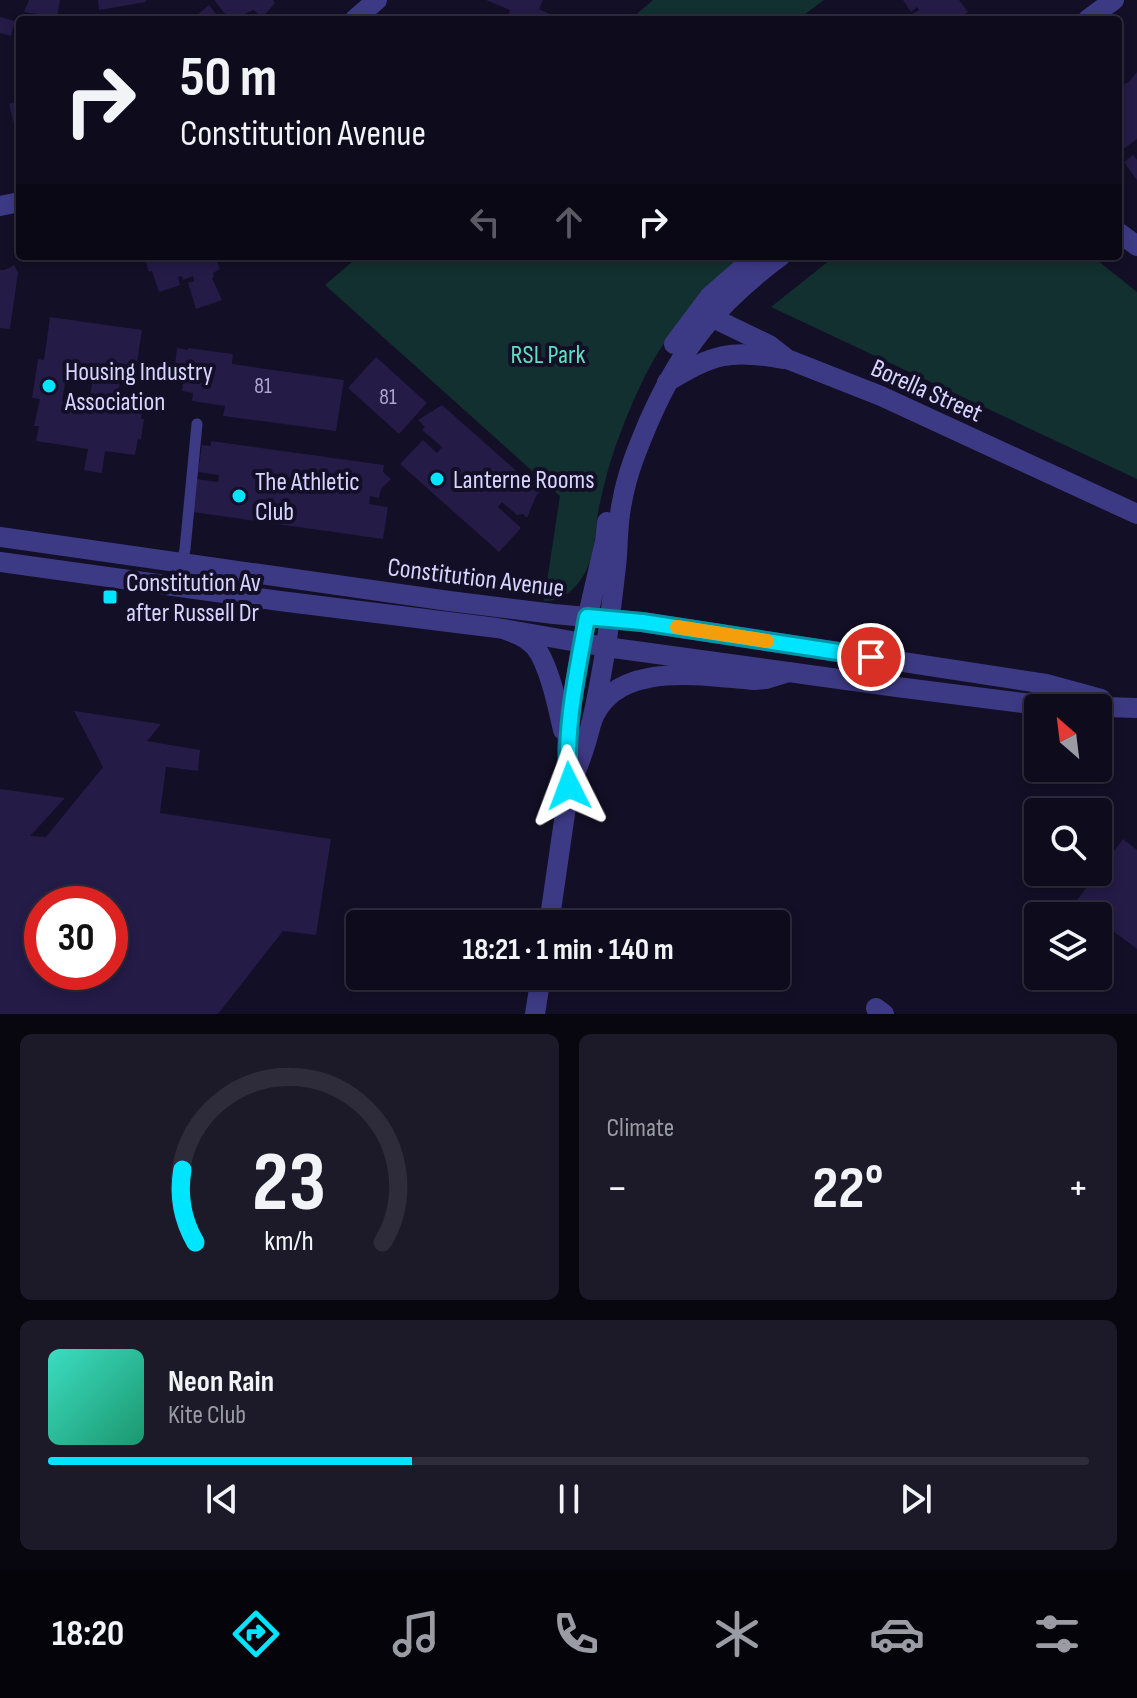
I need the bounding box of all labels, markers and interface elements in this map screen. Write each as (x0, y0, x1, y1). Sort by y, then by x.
text: 50 m (180, 45, 277, 112)
icon: right (48, 48, 152, 152)
text: Constitution Avenue (180, 113, 426, 156)
icon: left (463, 200, 507, 244)
icon: ahead (547, 200, 591, 244)
icon: right (631, 200, 675, 244)
park label: RSL Park (511, 340, 586, 371)
street label: Borella Street (866, 353, 987, 430)
place label: Housing Industry Association (64, 357, 213, 418)
house number: 81 (254, 373, 272, 400)
marker: Housing Industry Association (40, 377, 58, 395)
house number: 81 (379, 384, 397, 411)
place label: Lanterne Rooms (453, 465, 595, 496)
place label: The Athletic Club (255, 467, 360, 528)
marker: Lanterne Rooms (428, 470, 446, 488)
marker: The Athletic Club (230, 487, 248, 505)
street label: Constitution Avenue (386, 552, 566, 605)
place label: Constitution Av after Russell Dr (126, 568, 261, 629)
marker: Constitution Av after Russell Dr (101, 588, 119, 606)
pin (837, 623, 905, 691)
icon: arrive (849, 635, 893, 679)
north arrow (1024, 694, 1112, 782)
map controls (1024, 694, 1112, 990)
position arrow (527, 744, 611, 828)
button: search (1024, 798, 1112, 886)
speed limit sign: 30 (24, 886, 128, 990)
button: layers (1024, 902, 1112, 990)
text: 18:21 · 1 min · 140 m (462, 932, 674, 968)
text: Climate (607, 1113, 674, 1144)
text: 23 (252, 1134, 326, 1234)
text: 22° (812, 1153, 884, 1225)
text: − (607, 1162, 628, 1215)
text: + (1067, 1162, 1089, 1215)
text: km/h (265, 1224, 314, 1259)
text: Neon Rain (168, 1364, 274, 1400)
text: Kite Club (168, 1400, 246, 1431)
icon: previous (200, 1477, 244, 1521)
icon: pause (547, 1477, 591, 1521)
icon: next (894, 1477, 938, 1521)
icon: directions (228, 1606, 284, 1662)
icon: music (388, 1606, 444, 1662)
icon: phone (548, 1606, 604, 1662)
icon: climate (709, 1606, 765, 1662)
icon: car (869, 1606, 925, 1662)
icon: filters (1029, 1606, 1085, 1662)
text: 18:20 (52, 1613, 124, 1656)

